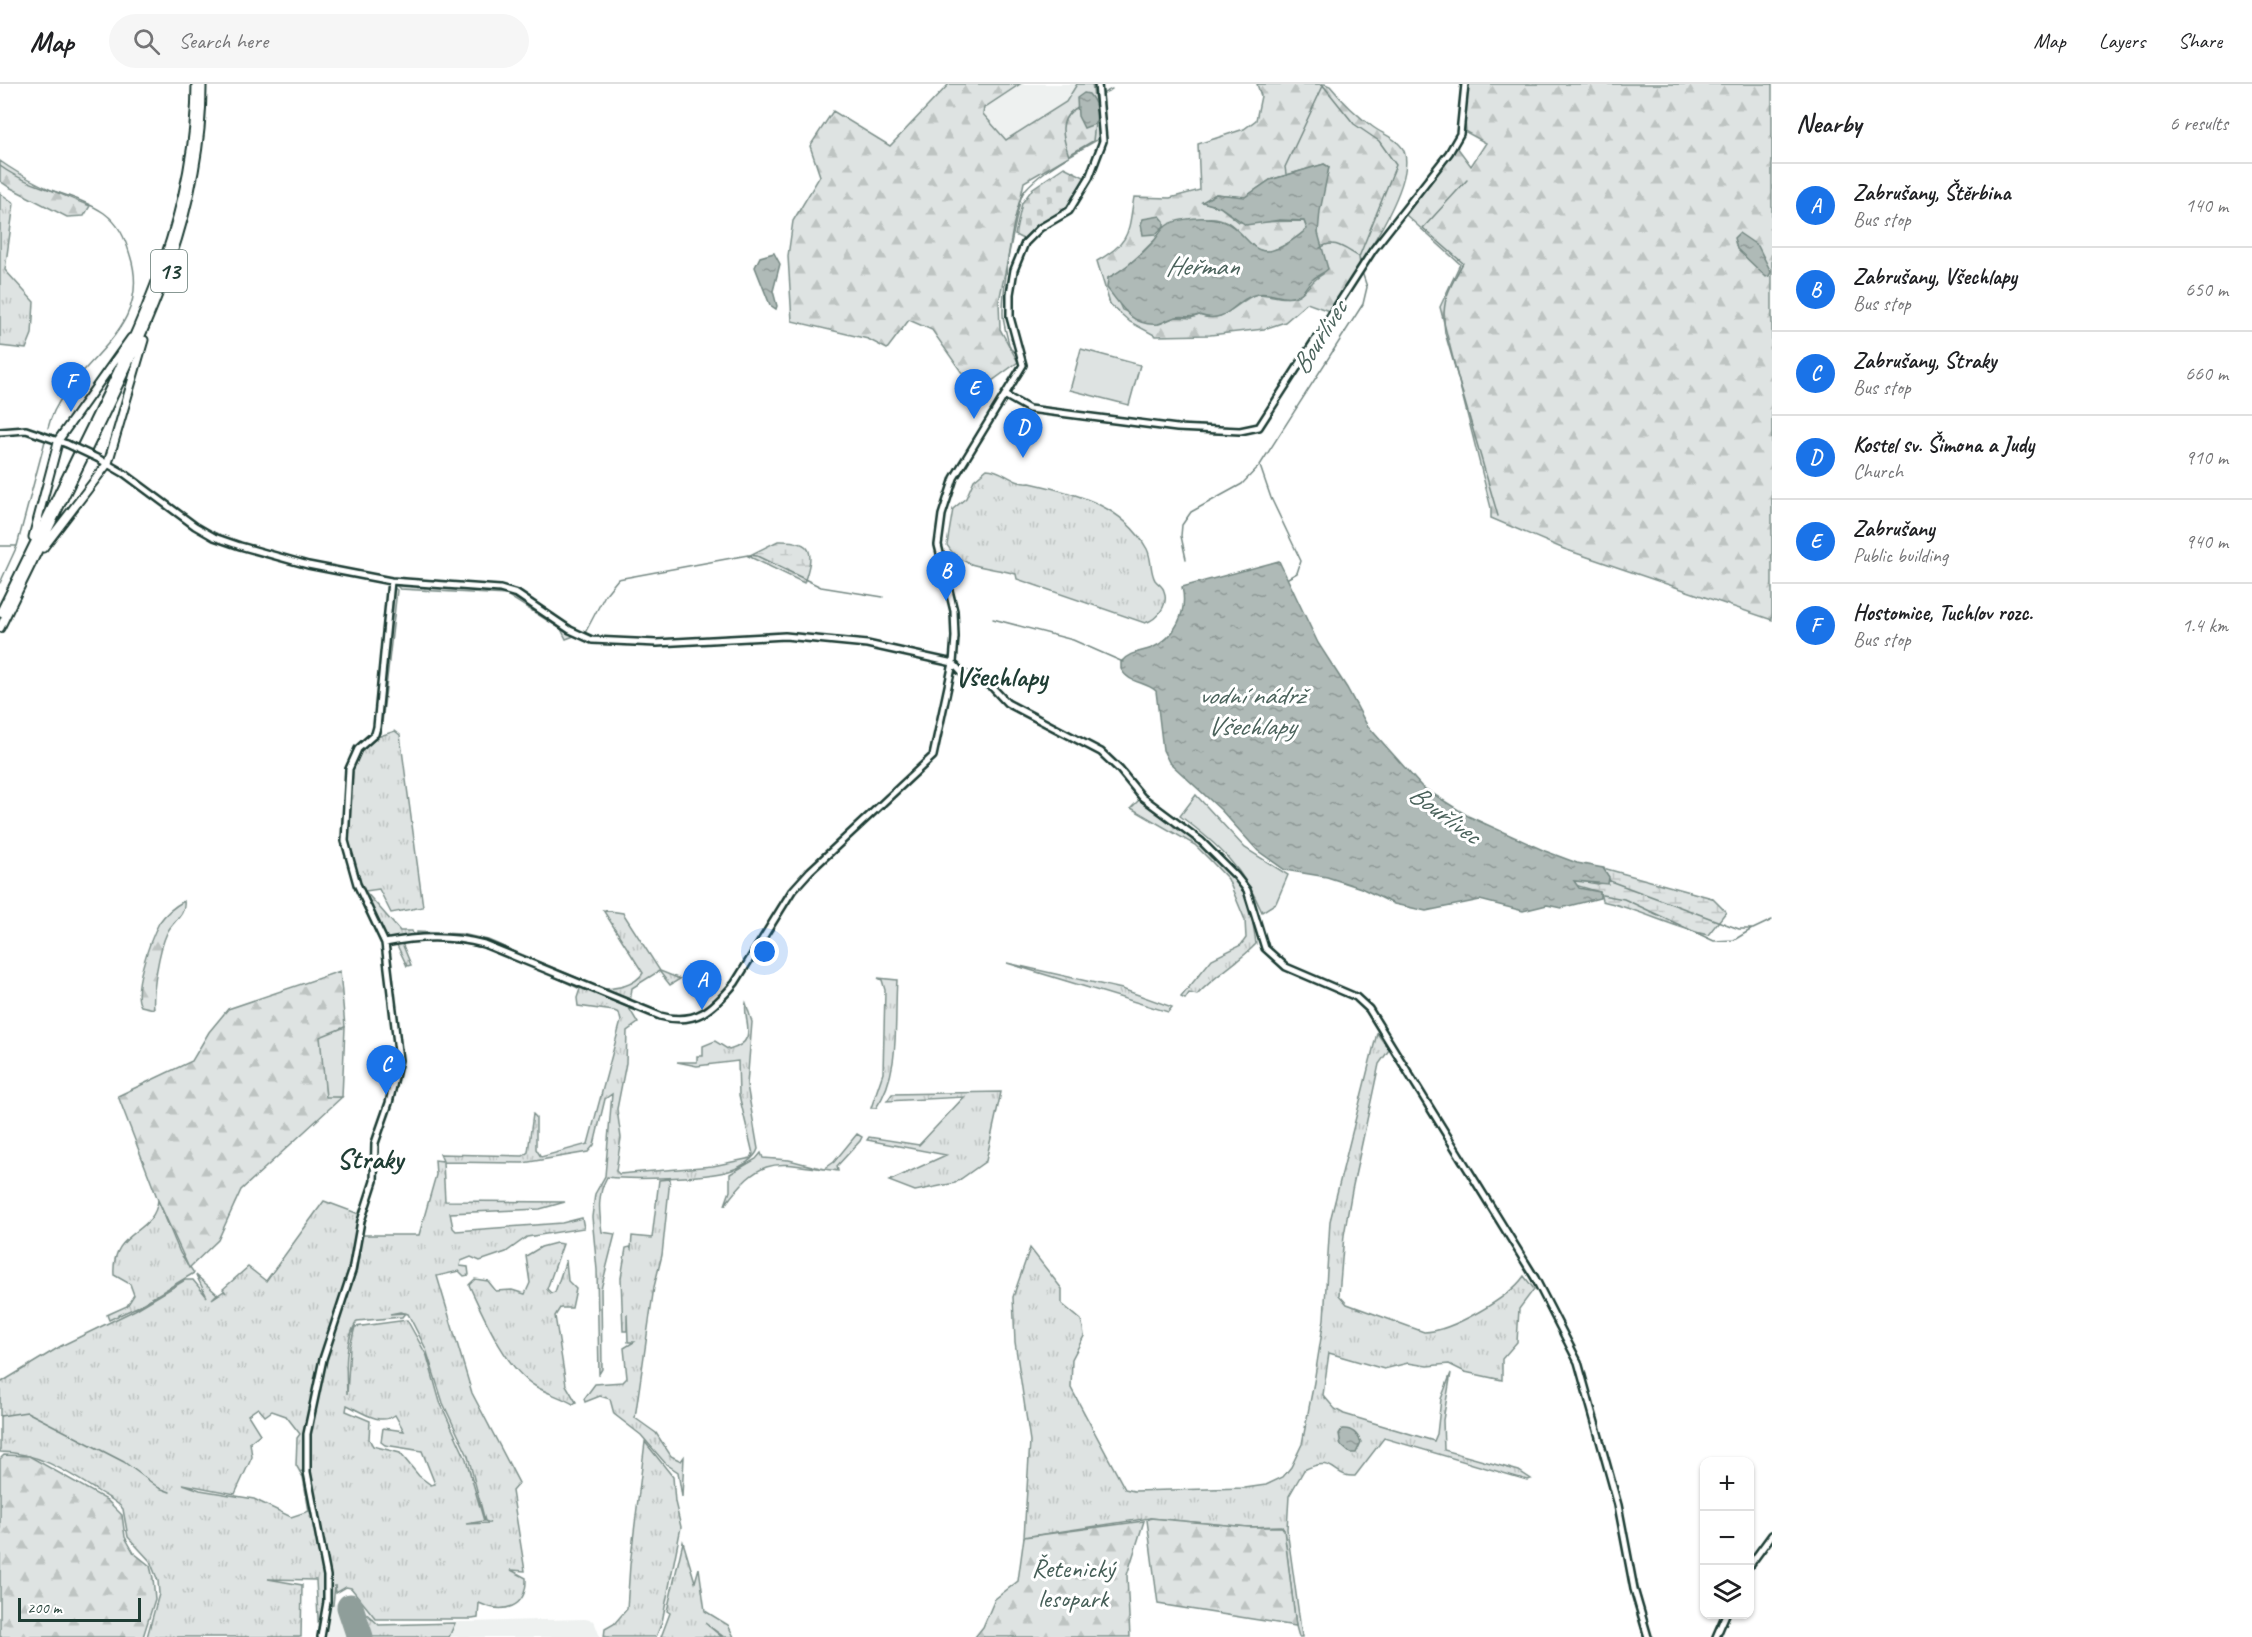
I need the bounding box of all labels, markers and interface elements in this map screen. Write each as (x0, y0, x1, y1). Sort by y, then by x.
search box (109, 14, 529, 68)
text: Map (30, 24, 73, 59)
icon: search (130, 25, 163, 58)
text: Search here (178, 27, 268, 55)
text: Map (2033, 28, 2066, 54)
text: Layers (2099, 28, 2145, 54)
text: Share (2178, 28, 2222, 54)
text: Nearby (1796, 107, 1861, 140)
text: 6 results (2169, 111, 2228, 136)
text: Zabrušany, Štěrbina (1853, 179, 2011, 207)
text: A (1810, 193, 1821, 218)
text: 140 m (2185, 193, 2228, 218)
text: Bus stop (1853, 207, 1911, 232)
water label: Heřman (1166, 249, 1241, 283)
road number: 13 (151, 250, 187, 292)
text: Zabrušany, Všechlapy (1853, 263, 2017, 291)
text: B (1810, 277, 1821, 302)
text: 650 m (2185, 277, 2228, 302)
water label: Bouřlivec (1283, 291, 1356, 380)
text: Bus stop (1853, 291, 1911, 316)
text: Zabrušany, Straky (1853, 347, 1996, 375)
text: C (1811, 361, 1820, 386)
text: 660 m (2185, 361, 2228, 386)
pin: F (52, 362, 90, 412)
pin: E (954, 370, 994, 419)
text: Bus stop (1853, 375, 1911, 400)
pin: D (1004, 408, 1042, 458)
text: Kostel sv. Šimona a Judy (1853, 431, 2034, 459)
text: D (1810, 445, 1821, 470)
text: 910 m (2185, 445, 2228, 470)
text: Church (1853, 459, 1903, 484)
text: Zabrušany (1853, 515, 1935, 543)
text: E (1810, 529, 1821, 554)
text: 940 m (2185, 529, 2228, 554)
text: Public building (1853, 543, 1948, 568)
pin: B (926, 552, 966, 601)
text: Hostomice, Tuchlov rozc. (1853, 599, 2033, 627)
text: F (1811, 613, 1820, 638)
text: 1.4 km (2182, 613, 2228, 638)
text: Bus stop (1853, 627, 1911, 652)
district label: Všechlapy (955, 659, 1050, 695)
water label: vodní nádrž Všechlapy (1198, 678, 1311, 743)
water label: Bouřlivec (1402, 777, 1490, 853)
your location (750, 937, 779, 966)
pin: A (682, 960, 722, 1010)
pin: C (366, 1046, 406, 1095)
district label: Straky (337, 1141, 406, 1176)
map controls (1700, 1457, 1754, 1619)
button: + (1700, 1457, 1754, 1511)
button: − (1700, 1511, 1754, 1565)
park label: Řetenický lesopark (1031, 1552, 1118, 1615)
button: layers (1700, 1565, 1754, 1619)
scale bar (18, 1595, 141, 1622)
text: 200 m (27, 1598, 61, 1618)

